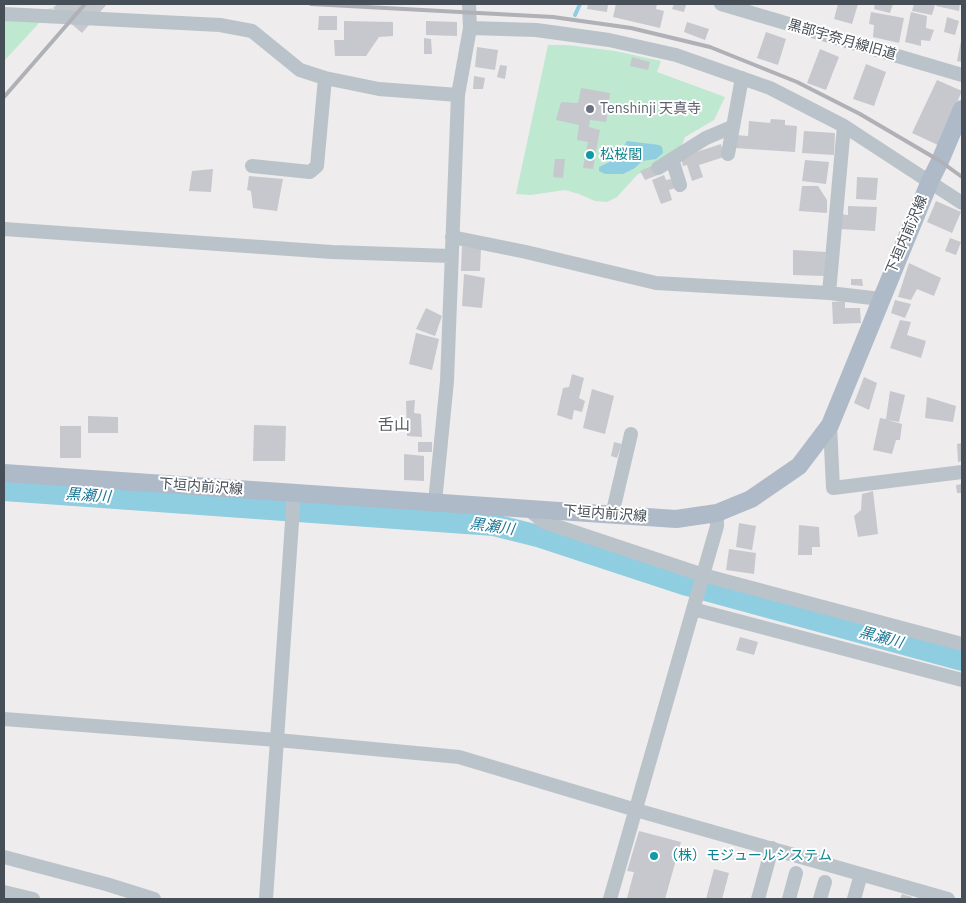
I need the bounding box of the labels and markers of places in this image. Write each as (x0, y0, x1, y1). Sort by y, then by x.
place label: Tenshinji 天真寺 (600, 101, 701, 117)
marker: Tenshinji 天真寺 (584, 103, 596, 115)
place label: 松桜閣 (600, 147, 642, 163)
marker: 松桜閣 (584, 149, 596, 161)
place label: （株）モジュールシステム (664, 848, 832, 864)
marker: （株）モジュールシステム (648, 850, 660, 862)

